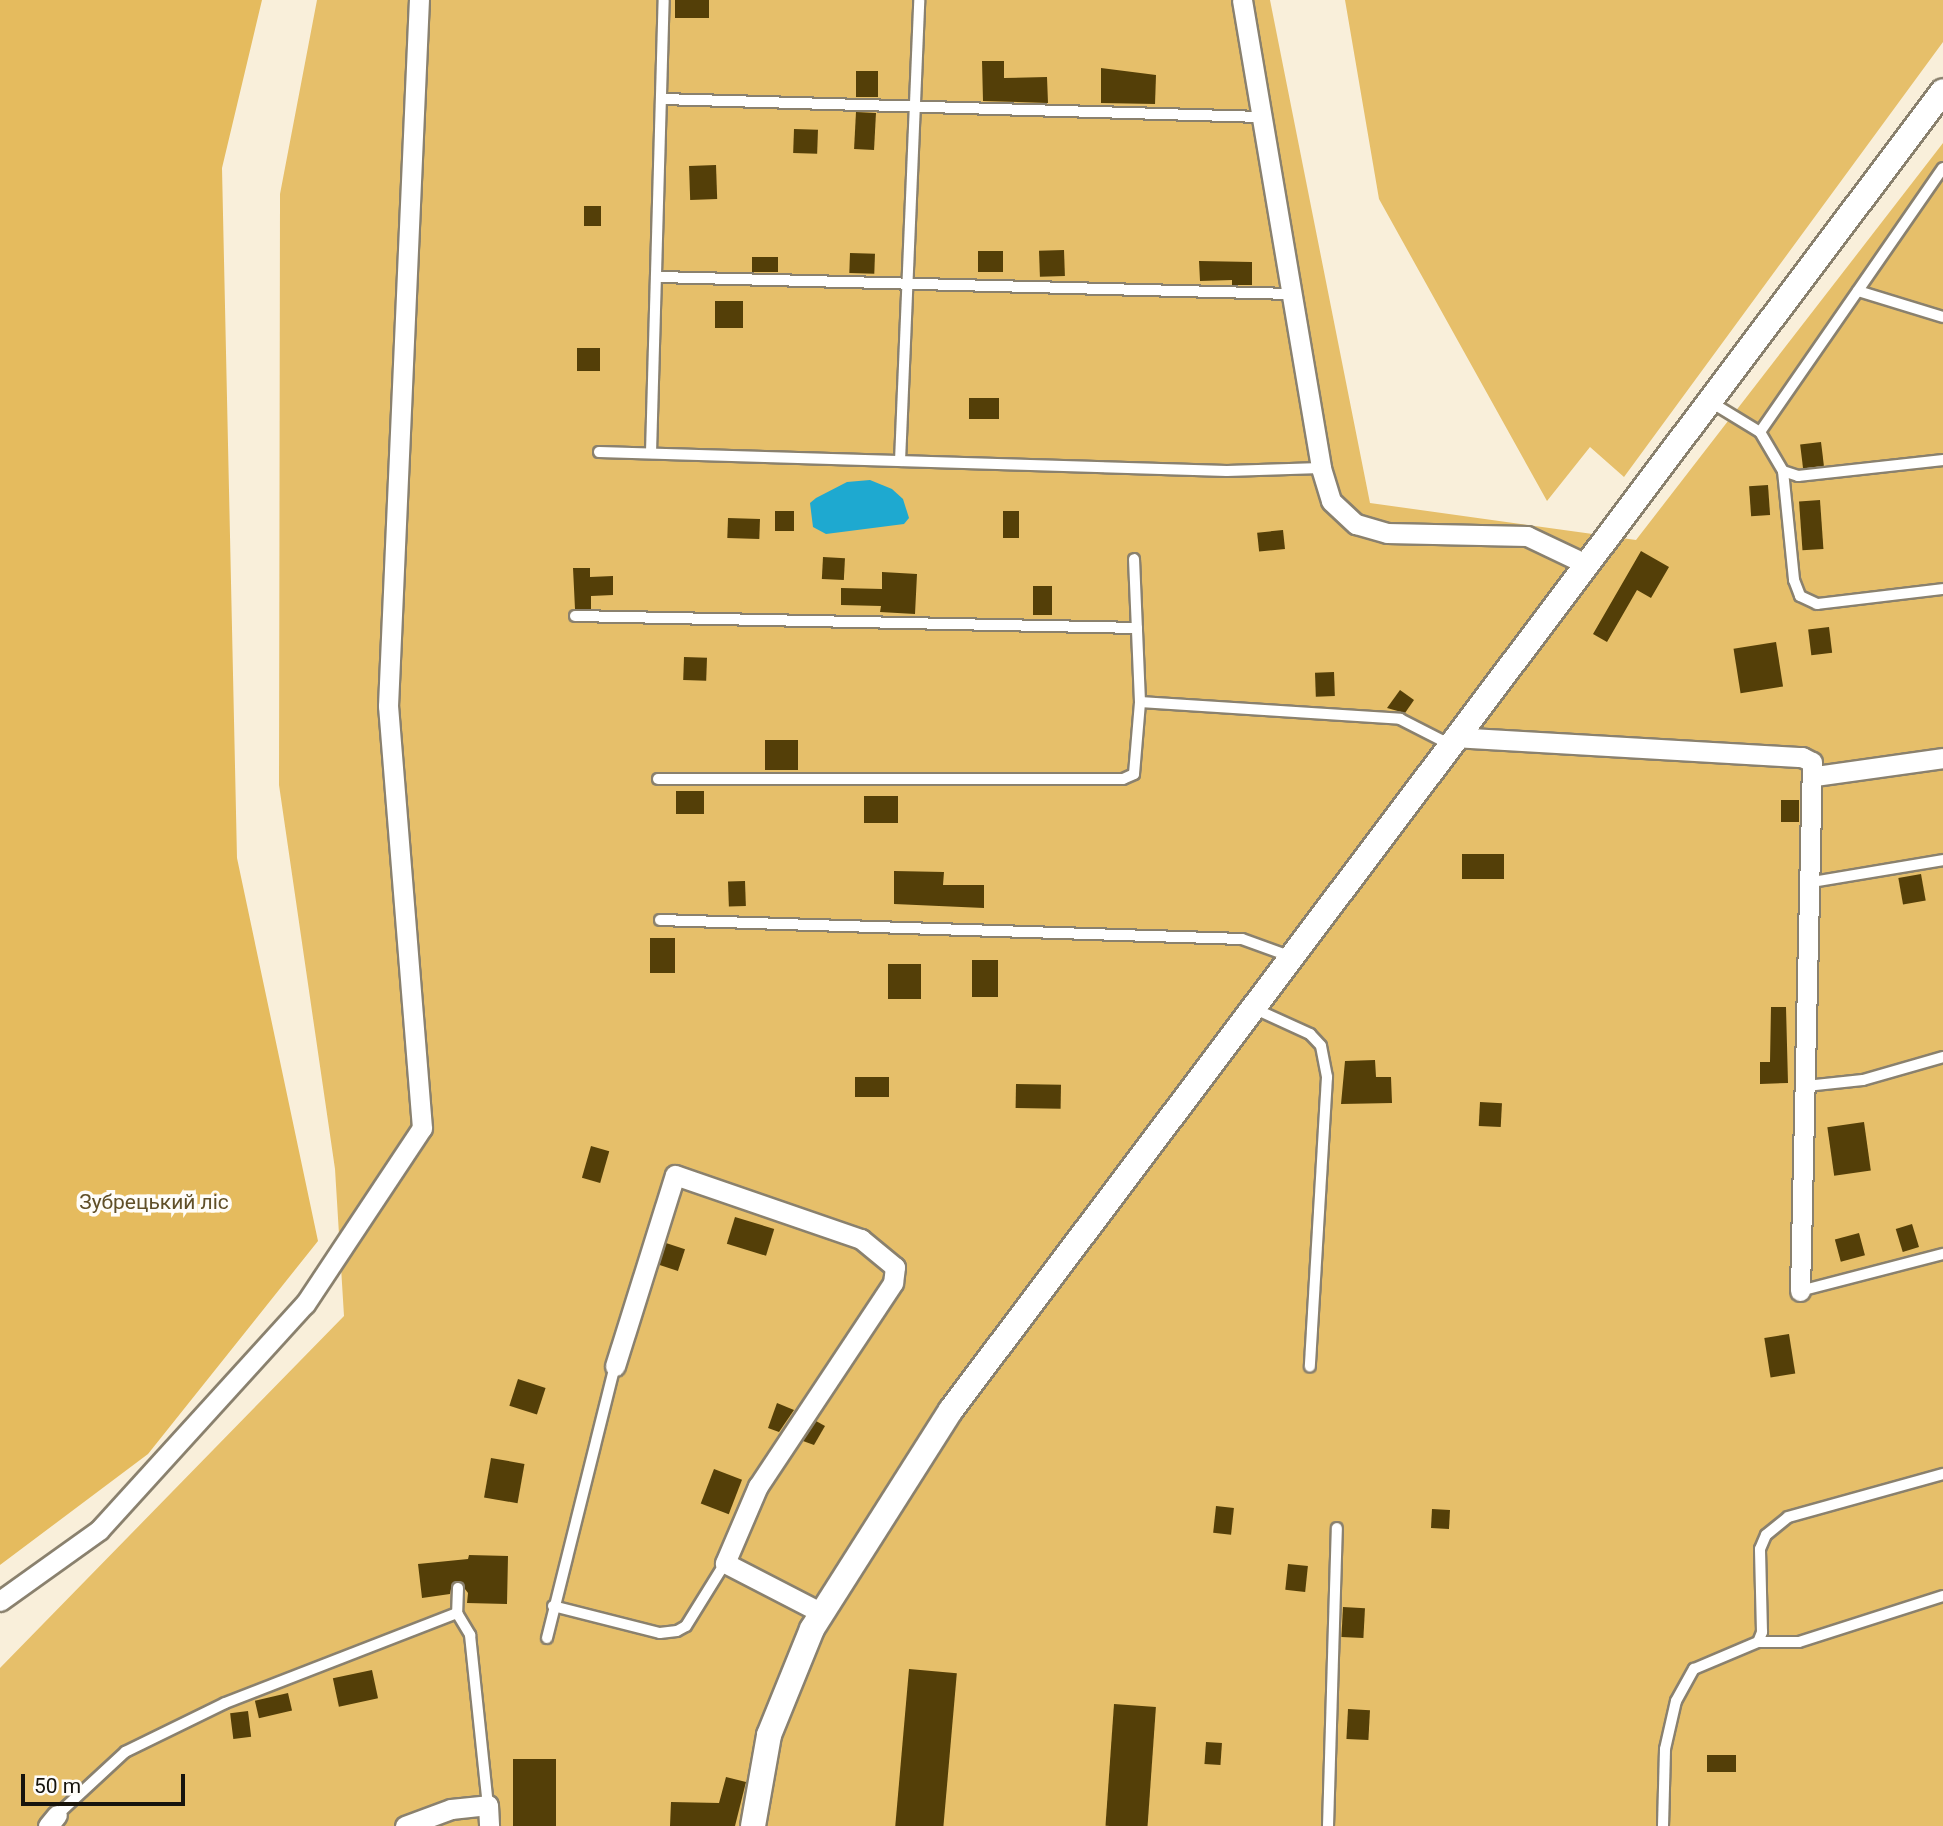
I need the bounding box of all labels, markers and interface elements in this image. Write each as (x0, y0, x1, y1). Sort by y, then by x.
park label: Зубрецький ліс (79, 1189, 229, 1215)
scale bar (24, 1759, 189, 1803)
text: 50 m (34, 1774, 81, 1798)

